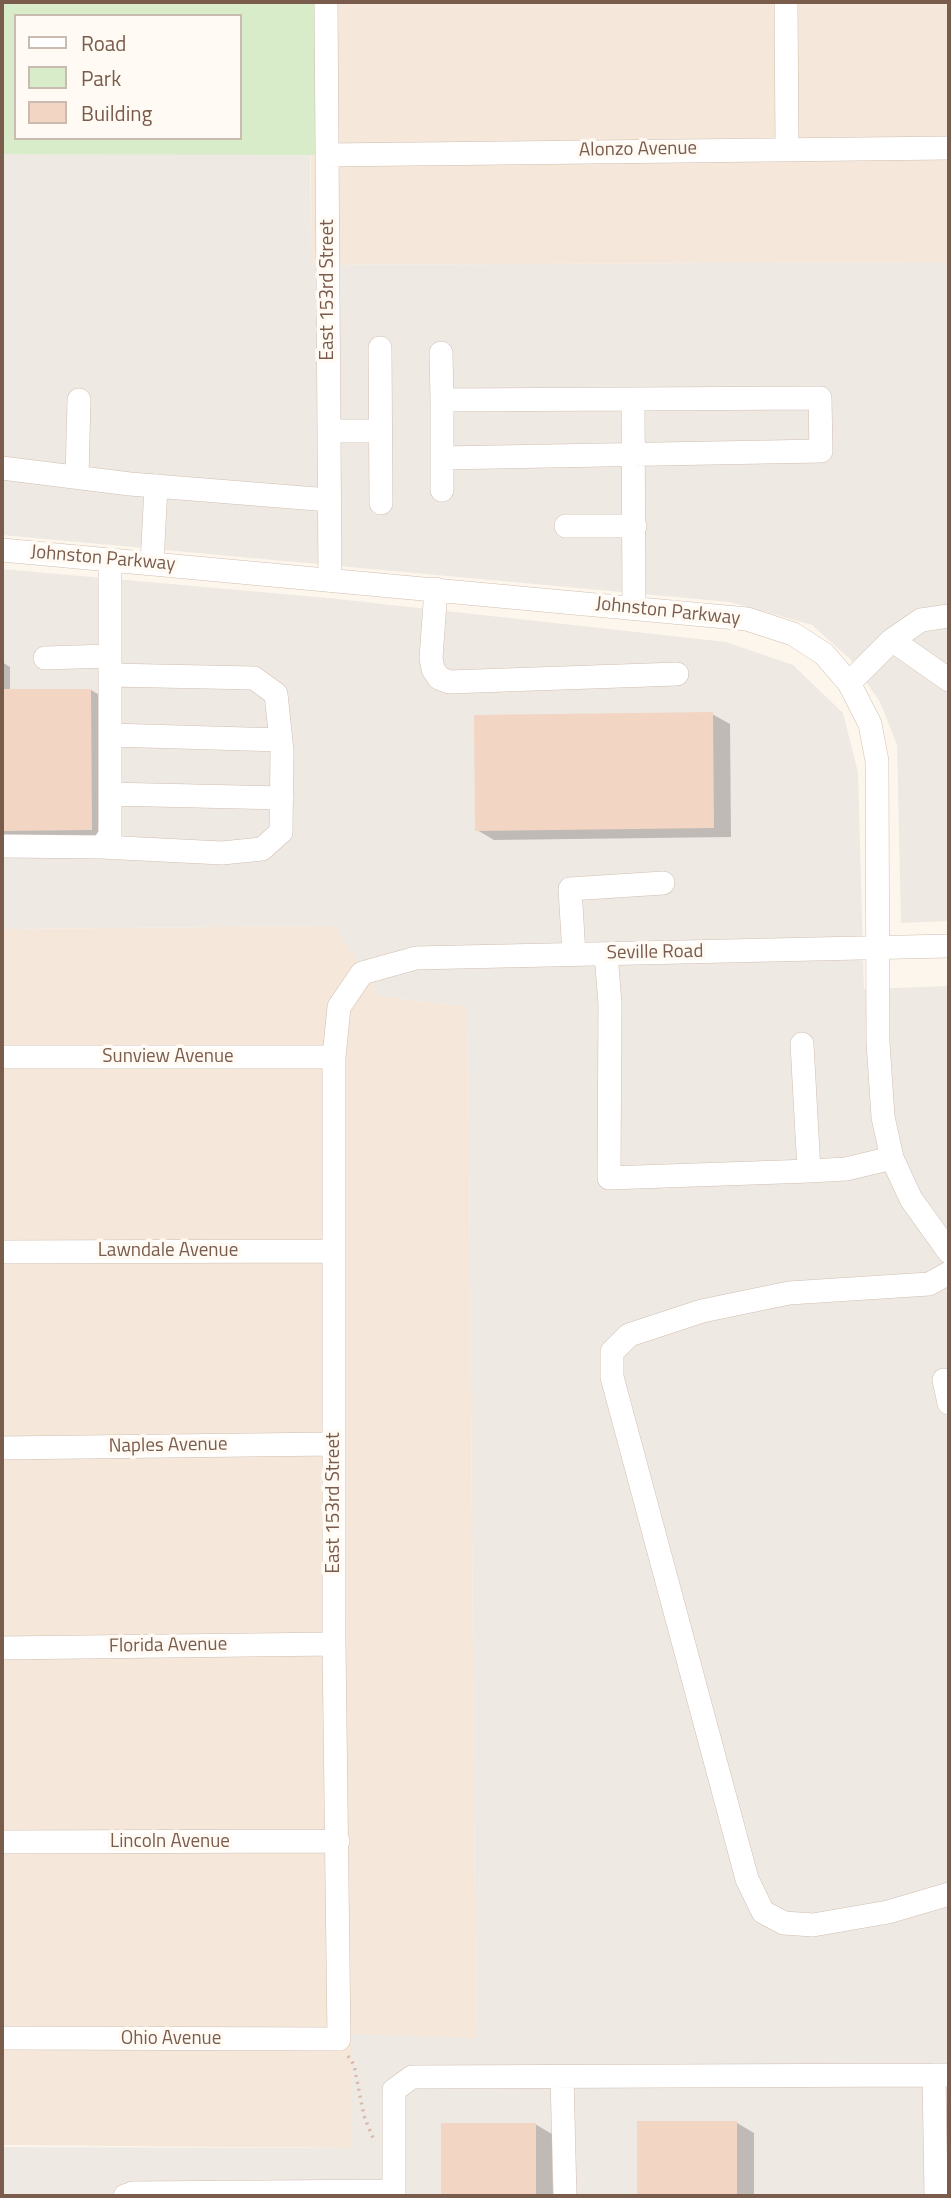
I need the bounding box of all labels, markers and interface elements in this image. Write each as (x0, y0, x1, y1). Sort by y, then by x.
legend (14, 14, 242, 140)
text: Road (81, 27, 126, 59)
text: Park (81, 62, 121, 94)
text: Building (81, 97, 152, 129)
street label: Alonzo Avenue (579, 138, 697, 162)
street label: East 153rd Street (317, 219, 339, 361)
street label: Johnston Parkway (30, 541, 176, 577)
street label: Johnston Parkway (595, 593, 741, 631)
street label: Seville Road (606, 941, 704, 965)
street label: Sunview Avenue (102, 1046, 234, 1068)
street label: Lawndale Avenue (98, 1240, 238, 1262)
street label: East 153rd Street (323, 1432, 345, 1574)
street label: Naples Avenue (108, 1434, 228, 1458)
street label: Florida Avenue (109, 1634, 227, 1658)
street label: Lincoln Avenue (110, 1831, 230, 1853)
street label: Ohio Avenue (121, 2028, 221, 2050)

